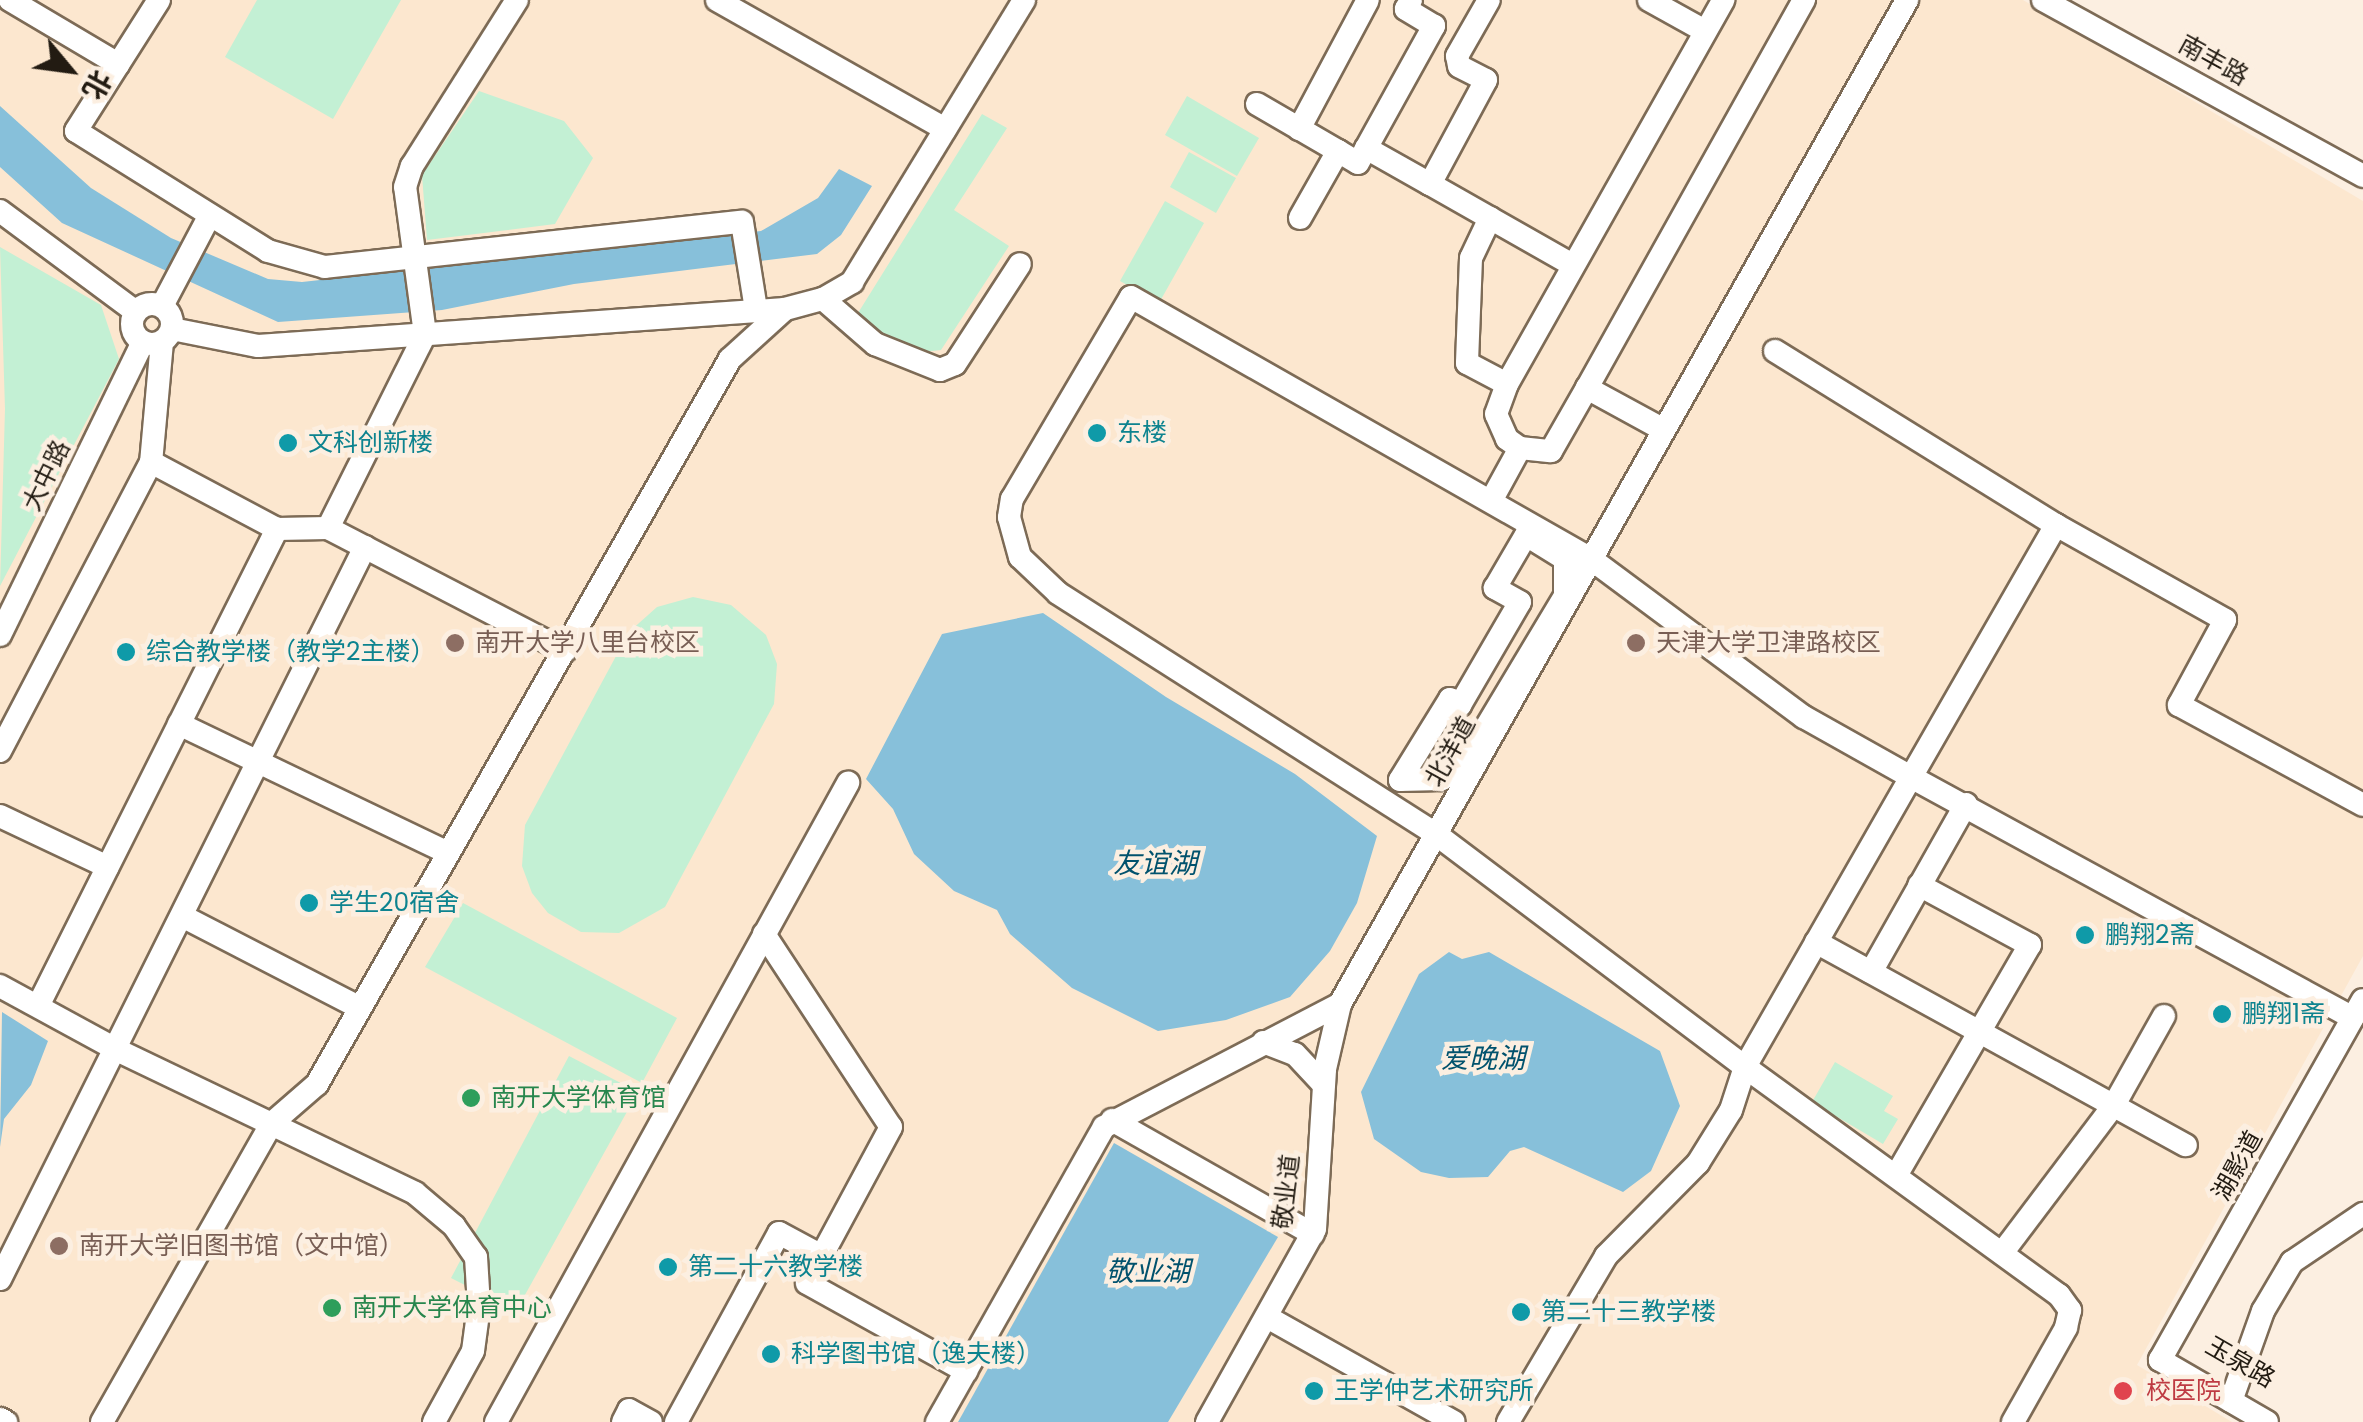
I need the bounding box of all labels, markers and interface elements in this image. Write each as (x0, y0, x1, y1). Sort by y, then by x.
north arrow (20, 20, 120, 120)
street label: 南丰路 (2173, 30, 2253, 92)
text: 北 (73, 63, 121, 106)
place label: 东楼 (1117, 418, 1167, 448)
marker: 东楼 (1086, 422, 1108, 444)
place label: 文科创新楼 (308, 428, 433, 458)
marker: 文科创新楼 (277, 432, 299, 454)
street label: 大中路 (17, 436, 77, 516)
place label: 南开大学八里台校区 (475, 628, 700, 658)
place label: 天津大学卫津路校区 (1656, 628, 1881, 658)
marker: 南开大学八里台校区 (444, 632, 466, 654)
marker: 天津大学卫津路校区 (1625, 632, 1647, 654)
place label: 综合教学楼（教学2主楼） (146, 637, 435, 667)
marker: 综合教学楼（教学2主楼） (115, 641, 137, 663)
street label: 北洋道 (1420, 712, 1482, 792)
water label: 友谊湖 (1113, 847, 1197, 881)
place label: 学生20宿舍 (329, 888, 459, 918)
marker: 学生20宿舍 (298, 892, 320, 914)
place label: 鹏翔2斋 (2105, 920, 2194, 950)
marker: 鹏翔2斋 (2074, 924, 2096, 946)
place label: 鹏翔1斋 (2242, 999, 2325, 1029)
marker: 鹏翔1斋 (2211, 1003, 2233, 1025)
water label: 爱晚湖 (1441, 1042, 1525, 1076)
place label: 南开大学体育馆 (491, 1083, 666, 1113)
marker: 南开大学体育馆 (460, 1087, 482, 1109)
street label: 湖影道 (2207, 1126, 2269, 1206)
street label: 敬业道 (1268, 1153, 1306, 1231)
place label: 南开大学旧图书馆（文中馆） (79, 1231, 404, 1261)
marker: 南开大学旧图书馆（文中馆） (48, 1235, 70, 1257)
place label: 第二十六教学楼 (688, 1252, 863, 1282)
water label: 敬业湖 (1106, 1255, 1190, 1289)
marker: 第二十六教学楼 (657, 1256, 679, 1278)
place label: 南开大学体育中心 (352, 1293, 552, 1323)
marker: 南开大学体育中心 (321, 1297, 343, 1319)
place label: 第二十三教学楼 (1541, 1297, 1716, 1327)
marker: 第二十三教学楼 (1510, 1301, 1532, 1323)
street label: 玉泉路 (2200, 1331, 2280, 1395)
place label: 科学图书馆（逸夫楼） (791, 1339, 1041, 1369)
marker: 科学图书馆（逸夫楼） (760, 1343, 782, 1365)
place label: 王学仲艺术研究所 (1334, 1376, 1534, 1406)
place label: 校医院 (2146, 1376, 2221, 1406)
marker: 校医院 (2110, 1378, 2136, 1404)
marker: 王学仲艺术研究所 (1303, 1380, 1325, 1402)

